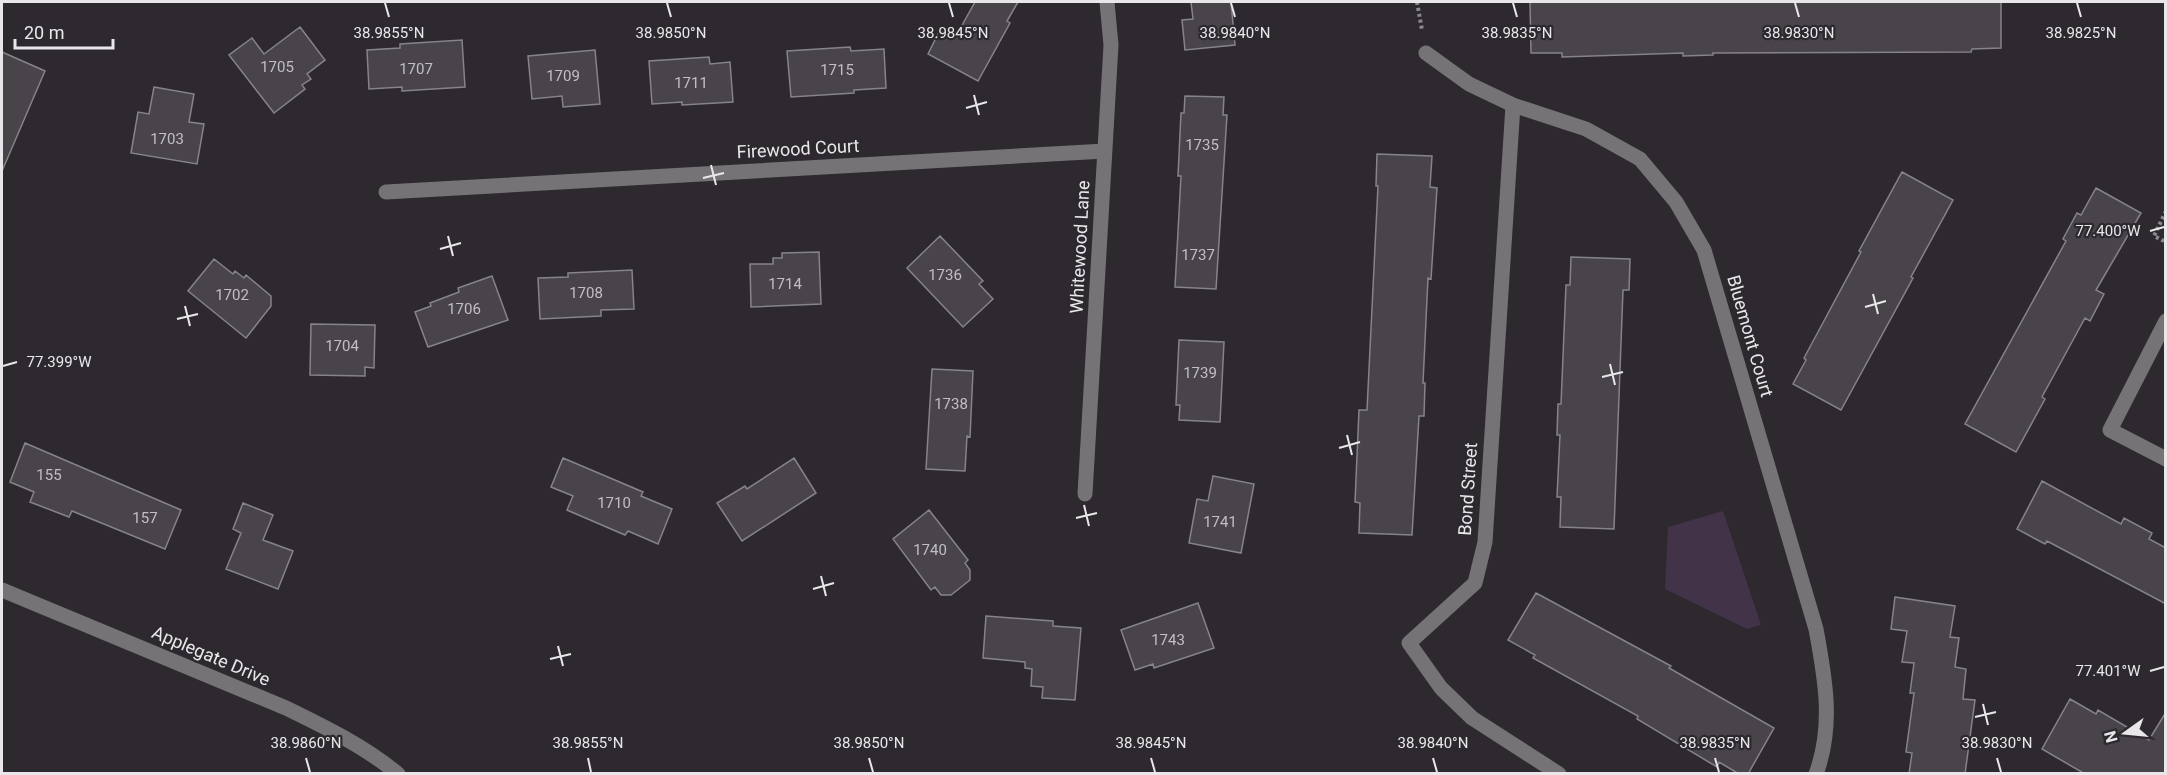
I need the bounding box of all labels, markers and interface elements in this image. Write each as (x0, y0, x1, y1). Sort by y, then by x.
scale bar (15, 12, 112, 50)
text: 20 m (24, 22, 64, 43)
text: 38.9855°N (354, 24, 424, 42)
text: 38.9850°N (636, 24, 706, 42)
text: 38.9845°N (918, 24, 988, 42)
text: 38.9840°N (1200, 24, 1270, 42)
text: 38.9835°N (1482, 24, 1552, 42)
text: 38.9830°N (1764, 24, 1834, 42)
text: 38.9825°N (2046, 24, 2116, 42)
house number: 1705 (260, 58, 294, 76)
house number: 1707 (399, 60, 433, 78)
house number: 1715 (820, 61, 854, 79)
house number: 1709 (546, 67, 580, 85)
house number: 1711 (674, 74, 708, 92)
house number: 1703 (150, 130, 184, 148)
street label: Firewood Court (736, 135, 860, 162)
house number: 1735 (1185, 136, 1219, 154)
street label: Whitewood Lane (1066, 180, 1093, 314)
text: 77.400°W (2075, 222, 2141, 240)
house number: 1737 (1181, 246, 1215, 264)
house number: 1736 (928, 266, 962, 284)
street label: Bluemont Court (1723, 273, 1778, 399)
house number: 1714 (768, 275, 802, 293)
house number: 1708 (569, 284, 603, 302)
house number: 1702 (215, 286, 249, 304)
house number: 1706 (447, 300, 481, 318)
house number: 1704 (325, 337, 359, 355)
text: 77.399°W (26, 353, 92, 371)
house number: 1739 (1183, 364, 1217, 382)
house number: 1738 (934, 395, 968, 413)
street label: Bond Street (1454, 441, 1481, 536)
house number: 155 (36, 466, 62, 484)
house number: 1710 (597, 494, 631, 512)
house number: 157 (132, 509, 158, 527)
house number: 1741 (1203, 513, 1237, 531)
house number: 1740 (913, 541, 947, 559)
street label: Applegate Drive (149, 621, 273, 690)
house number: 1743 (1151, 631, 1185, 649)
text: 77.401°W (2075, 662, 2141, 680)
north arrow (2095, 703, 2155, 763)
text: N (2100, 729, 2122, 745)
text: 38.9860°N (271, 734, 341, 752)
text: 38.9855°N (553, 734, 623, 752)
text: 38.9850°N (834, 734, 904, 752)
text: 38.9845°N (1116, 734, 1186, 752)
text: 38.9840°N (1398, 734, 1468, 752)
text: 38.9835°N (1680, 734, 1750, 752)
text: 38.9830°N (1962, 734, 2032, 752)

